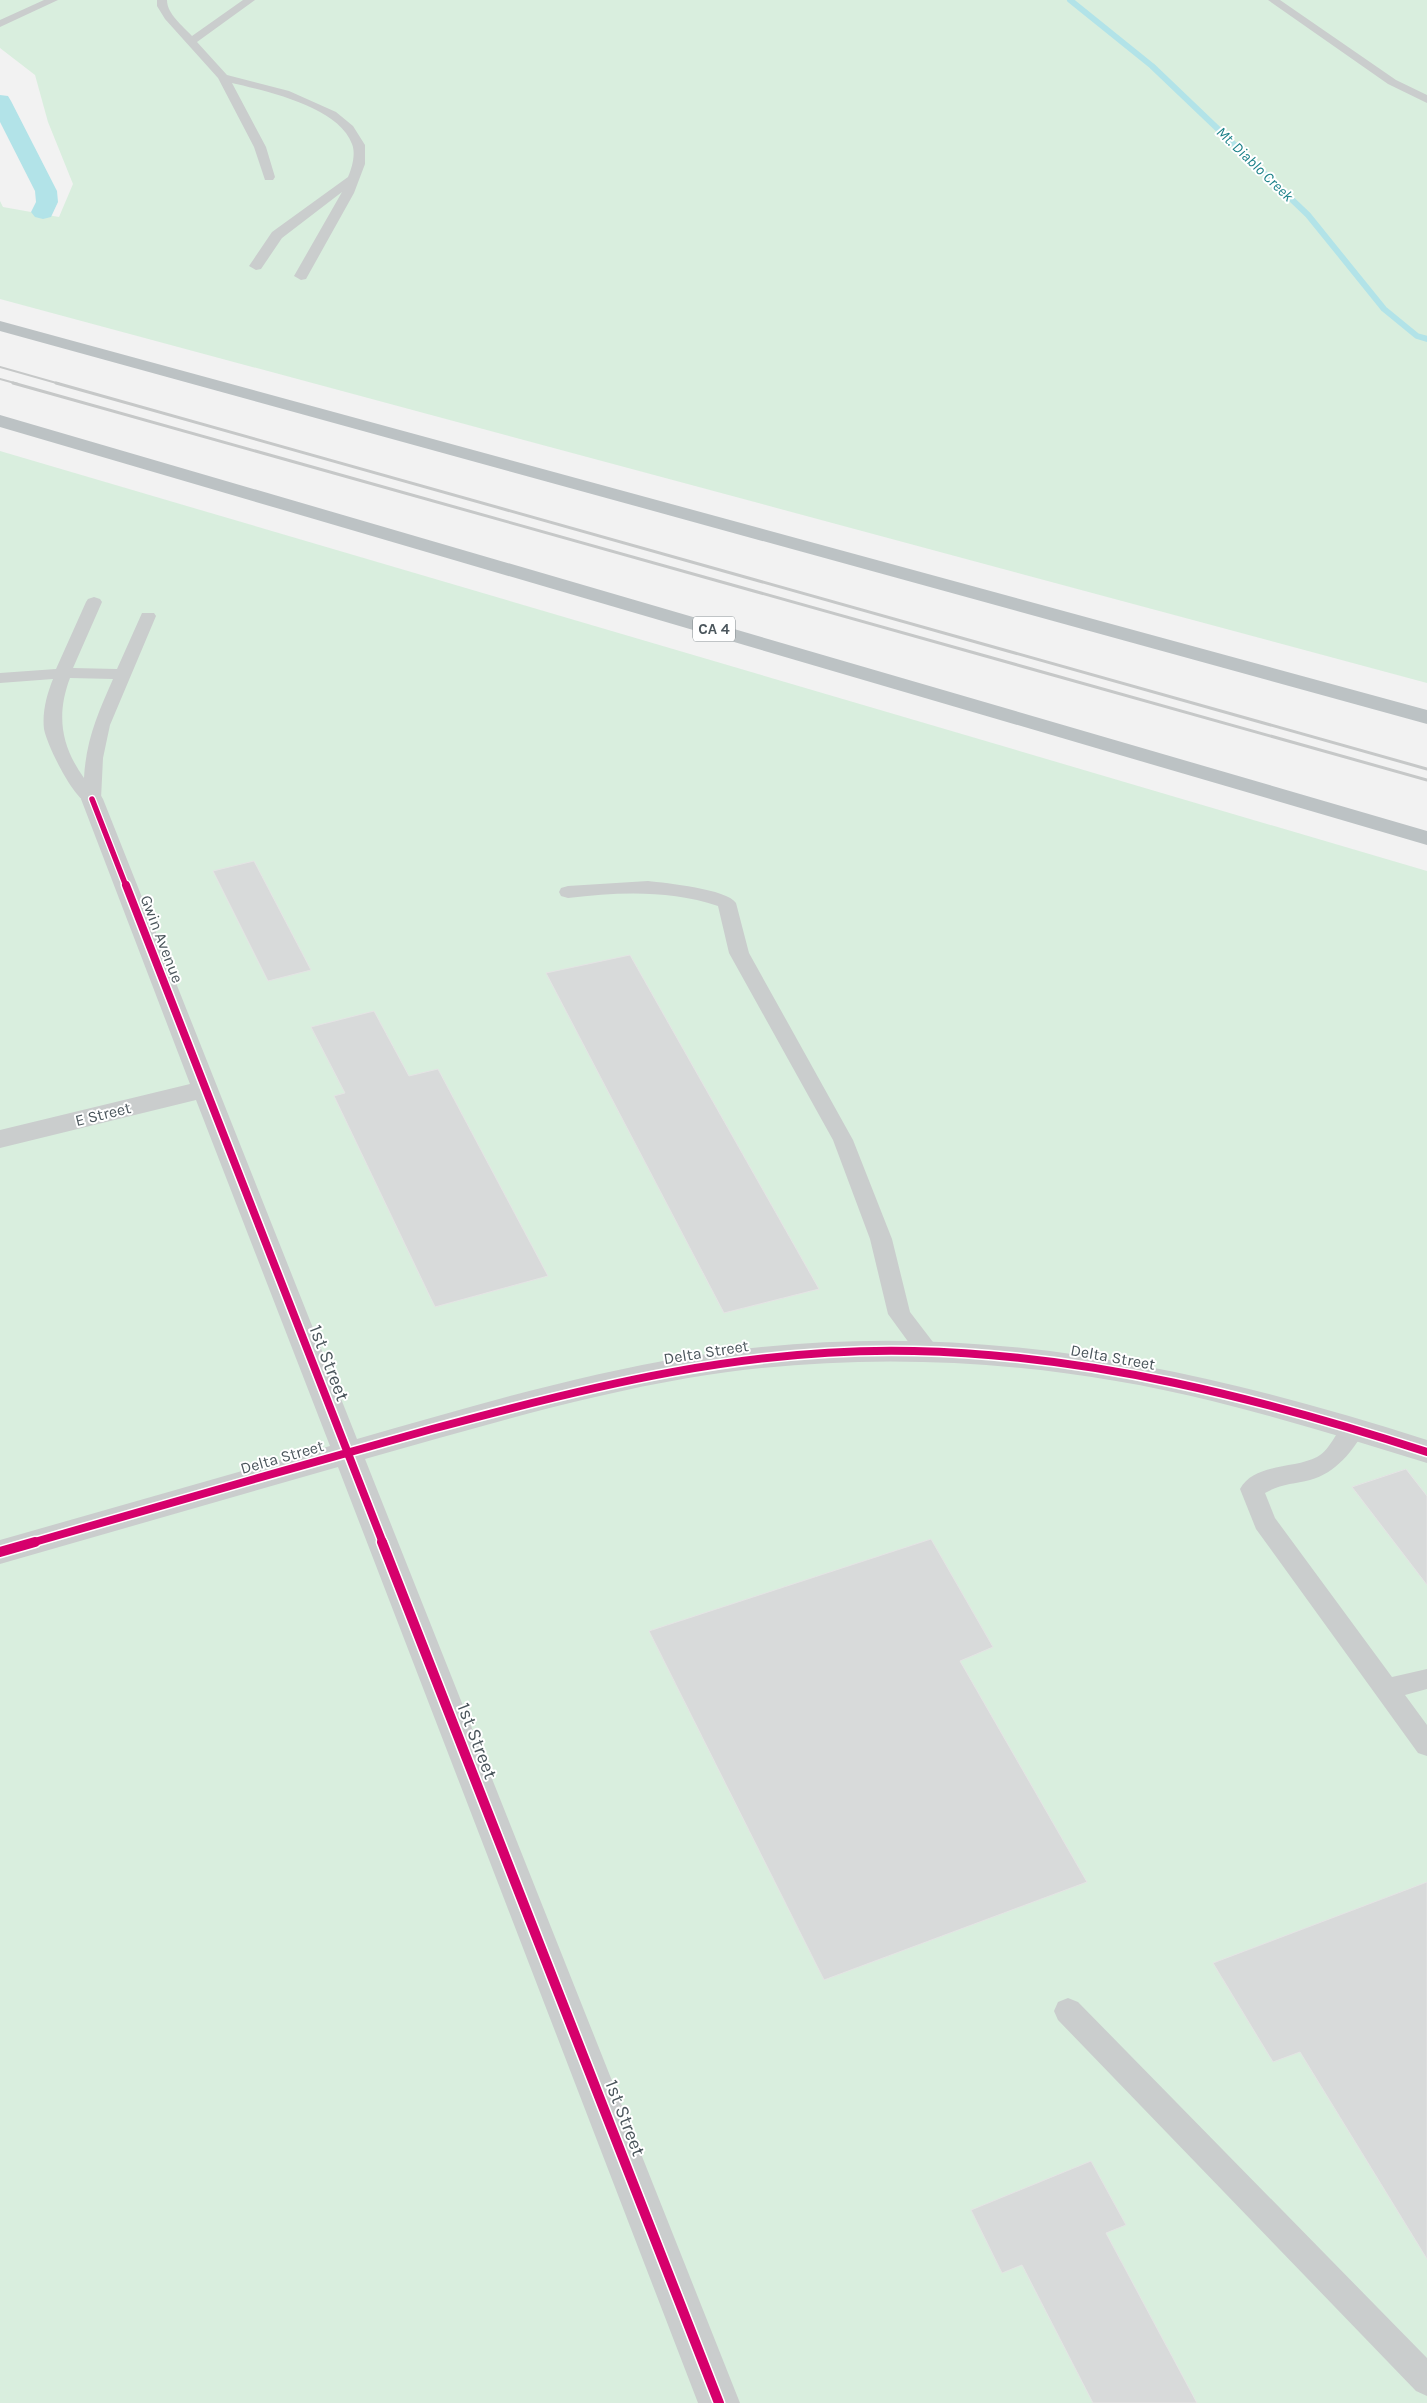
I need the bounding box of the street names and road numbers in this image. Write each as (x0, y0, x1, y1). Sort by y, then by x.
road number: CA 4 (693, 616, 735, 642)
street label: Gwin Avenue (137, 892, 187, 986)
street label: E Street (73, 1098, 133, 1130)
street label: 1st Street (304, 1322, 354, 1404)
street label: Delta Street (662, 1336, 750, 1368)
street label: Delta Street (1069, 1340, 1157, 1374)
street label: Delta Street (238, 1436, 326, 1478)
street label: 1st Street (452, 1700, 502, 1782)
street label: 1st Street (600, 2077, 650, 2159)

